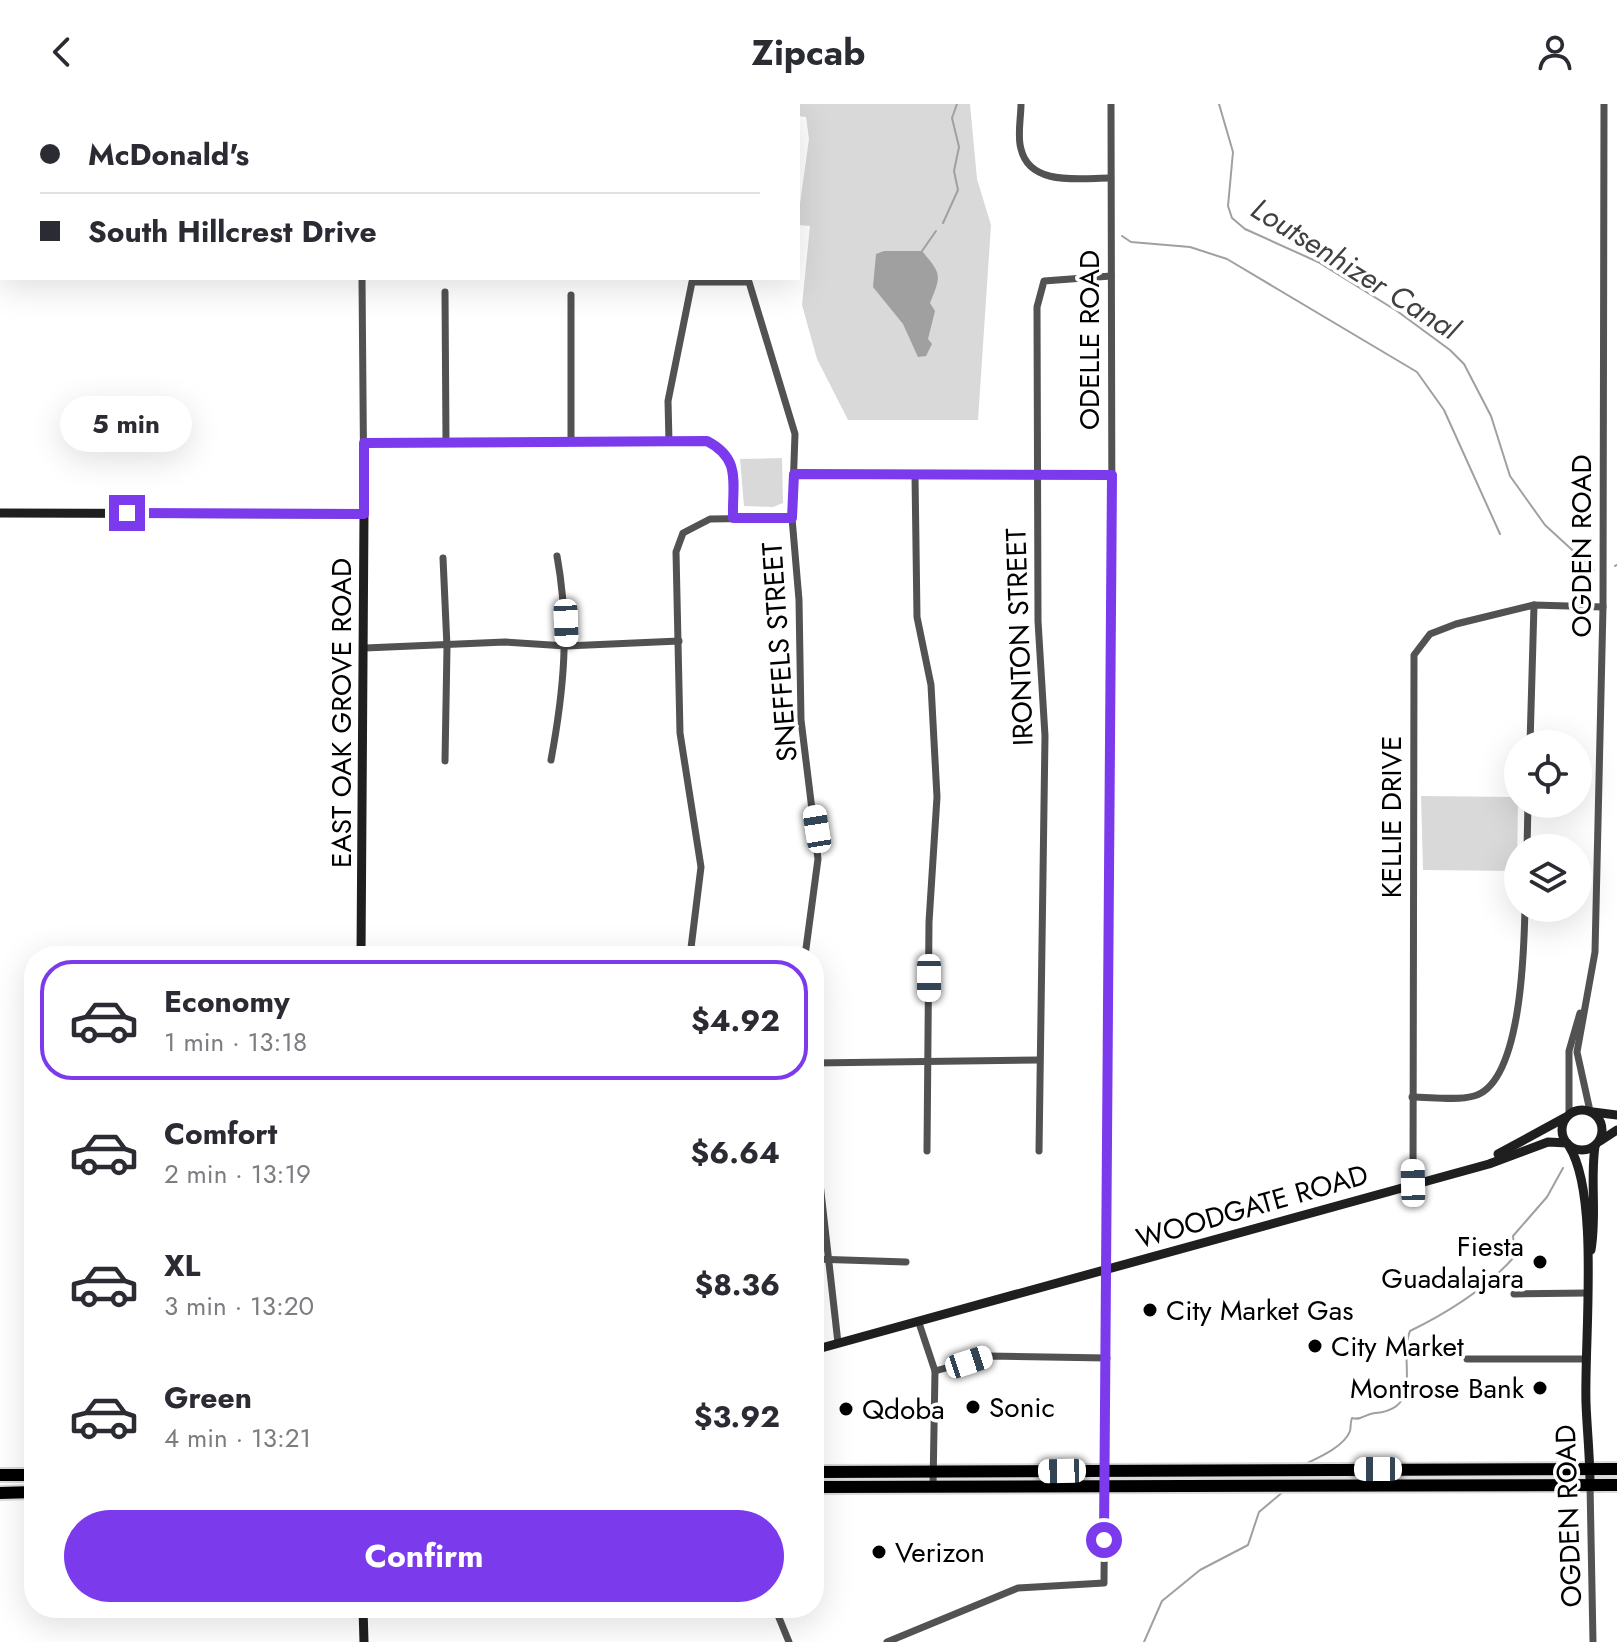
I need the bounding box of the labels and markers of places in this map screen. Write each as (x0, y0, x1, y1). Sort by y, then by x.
place label: Fiesta Guadalajara (1381, 1226, 1524, 1299)
marker: Fiesta Guadalajara (1531, 1253, 1549, 1271)
place label: City Market Gas (1166, 1290, 1354, 1331)
marker: City Market Gas (1141, 1301, 1159, 1319)
place label: City Market (1331, 1326, 1464, 1367)
marker: City Market (1306, 1337, 1324, 1355)
place label: Montrose Bank (1350, 1368, 1525, 1409)
marker: Montrose Bank (1531, 1379, 1549, 1397)
place label: Sonic (989, 1387, 1055, 1428)
place label: Qdoba (862, 1389, 945, 1430)
marker: Sonic (964, 1398, 982, 1416)
marker: Qdoba (837, 1400, 855, 1418)
place label: Verizon (895, 1532, 985, 1573)
marker: Verizon (870, 1543, 888, 1561)

